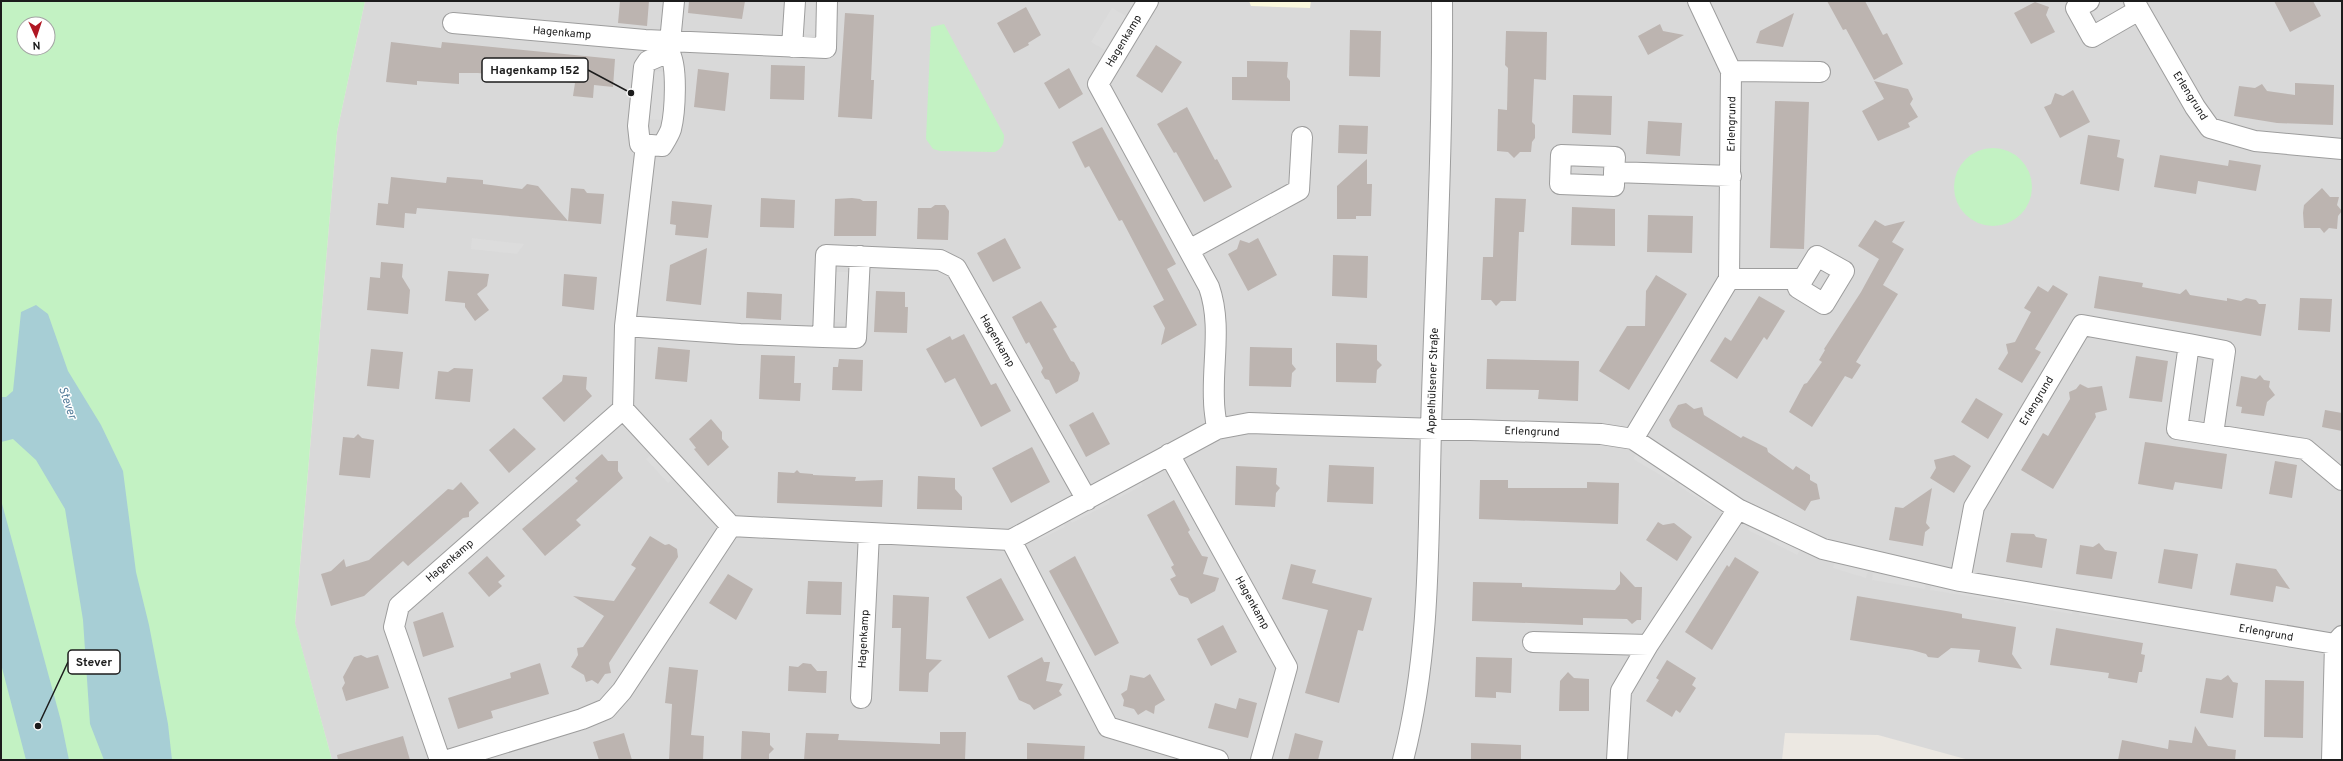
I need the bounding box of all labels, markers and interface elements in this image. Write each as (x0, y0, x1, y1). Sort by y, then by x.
street label: Hagenkamp (1103, 12, 1145, 70)
north arrow (16, 16, 56, 56)
street label: Hagenkamp (532, 23, 592, 43)
text: N (32, 38, 41, 52)
callout: Hagenkamp 152 (482, 58, 588, 82)
text: Hagenkamp 152 (490, 63, 580, 79)
street label: Erlengrund (2169, 69, 2211, 123)
street label: Erlengrund (1725, 96, 1739, 152)
street label: Hagenkamp (976, 312, 1018, 370)
street label: Appelhülsener Straße (1424, 327, 1442, 434)
street label: Erlengrund (2017, 374, 2057, 428)
water label: Stever (54, 385, 80, 423)
street label: Erlengrund (1504, 424, 1560, 440)
street label: Hagenkamp (423, 536, 477, 586)
street label: Hagenkamp (1232, 574, 1272, 632)
street label: Hagenkamp (855, 609, 873, 669)
street label: Erlengrund (2238, 621, 2294, 645)
callout: Stever (68, 650, 120, 674)
text: Stever (76, 655, 112, 671)

